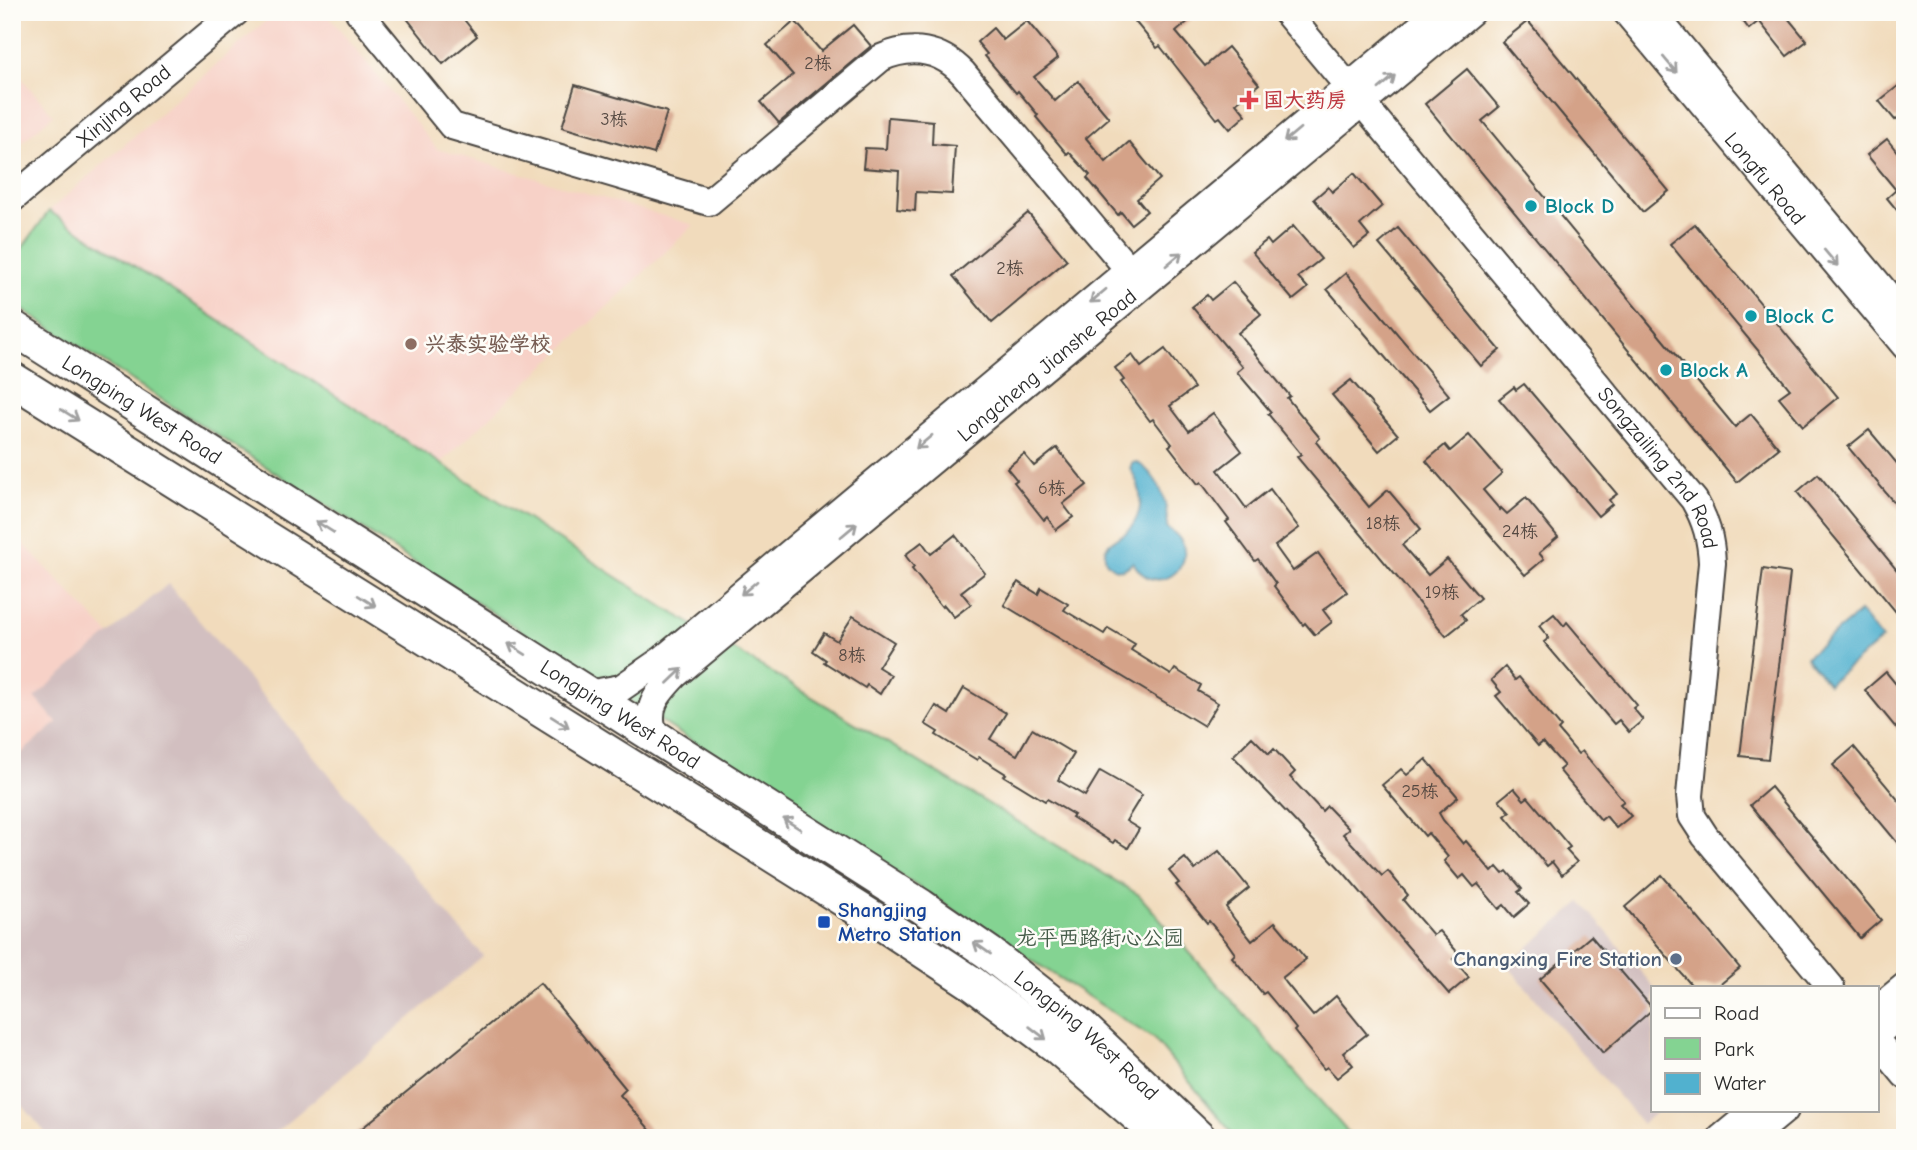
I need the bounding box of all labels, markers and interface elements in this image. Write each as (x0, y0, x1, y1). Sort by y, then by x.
house number: 2栋 (804, 53, 832, 74)
one-way arrow (1662, 55, 1678, 73)
street label: Xinjing Road (71, 60, 175, 152)
one-way arrow (1377, 74, 1395, 90)
place label: 国大药房 (1263, 88, 1347, 112)
marker: 国大药房 (1241, 92, 1257, 108)
house number: 3栋 (600, 109, 628, 130)
one-way arrow (1283, 127, 1301, 142)
street label: Longfu Road (1720, 127, 1811, 230)
place label: Block D (1545, 194, 1614, 218)
marker: Block D (1523, 198, 1539, 214)
one-way arrow (1823, 249, 1839, 267)
one-way arrow (1165, 251, 1183, 267)
house number: 2栋 (996, 258, 1024, 279)
street label: Longcheng Jianshe Road (953, 284, 1141, 447)
one-way arrow (1090, 288, 1108, 304)
place label: Block C (1765, 304, 1834, 328)
marker: Block C (1743, 308, 1759, 324)
place label: 兴泰实验学校 (425, 332, 551, 356)
marker: 兴泰实验学校 (403, 336, 419, 352)
street label: Longping West Road (58, 350, 226, 469)
place label: Block A (1680, 358, 1748, 382)
marker: Block A (1658, 362, 1674, 378)
street label: Songzailing 2nd Road (1593, 382, 1723, 550)
one-way arrow (60, 408, 79, 423)
one-way arrow (915, 434, 933, 450)
house number: 6栋 (1038, 478, 1066, 499)
house number: 18栋 (1366, 513, 1400, 534)
one-way arrow (316, 519, 336, 533)
house number: 24栋 (1502, 521, 1538, 542)
one-way arrow (839, 522, 857, 538)
one-way arrow (740, 579, 758, 595)
house number: 19栋 (1425, 582, 1459, 603)
one-way arrow (356, 595, 376, 609)
one-way arrow (508, 641, 528, 655)
house number: 8栋 (838, 645, 866, 666)
street label: Longping West Road (536, 655, 704, 774)
one-way arrow (666, 668, 683, 685)
one-way arrow (549, 715, 569, 729)
house number: 25栋 (1401, 781, 1439, 802)
one-way arrow (782, 816, 802, 830)
place label: Shangjing Metro Station (838, 898, 961, 946)
marker: Shangjing Metro Station (816, 914, 832, 930)
park label: 龙平西路街心公园 (1016, 926, 1184, 950)
one-way arrow (973, 941, 992, 955)
place label: Changxing Fire Station (1453, 947, 1662, 971)
marker: Changxing Fire Station (1668, 951, 1684, 967)
street label: Longping West Road (1009, 966, 1163, 1105)
legend (1651, 986, 1878, 1112)
text: Road (1714, 1001, 1759, 1025)
one-way arrow (1028, 1025, 1047, 1040)
text: Park (1714, 1037, 1754, 1061)
text: Water (1714, 1071, 1767, 1095)

